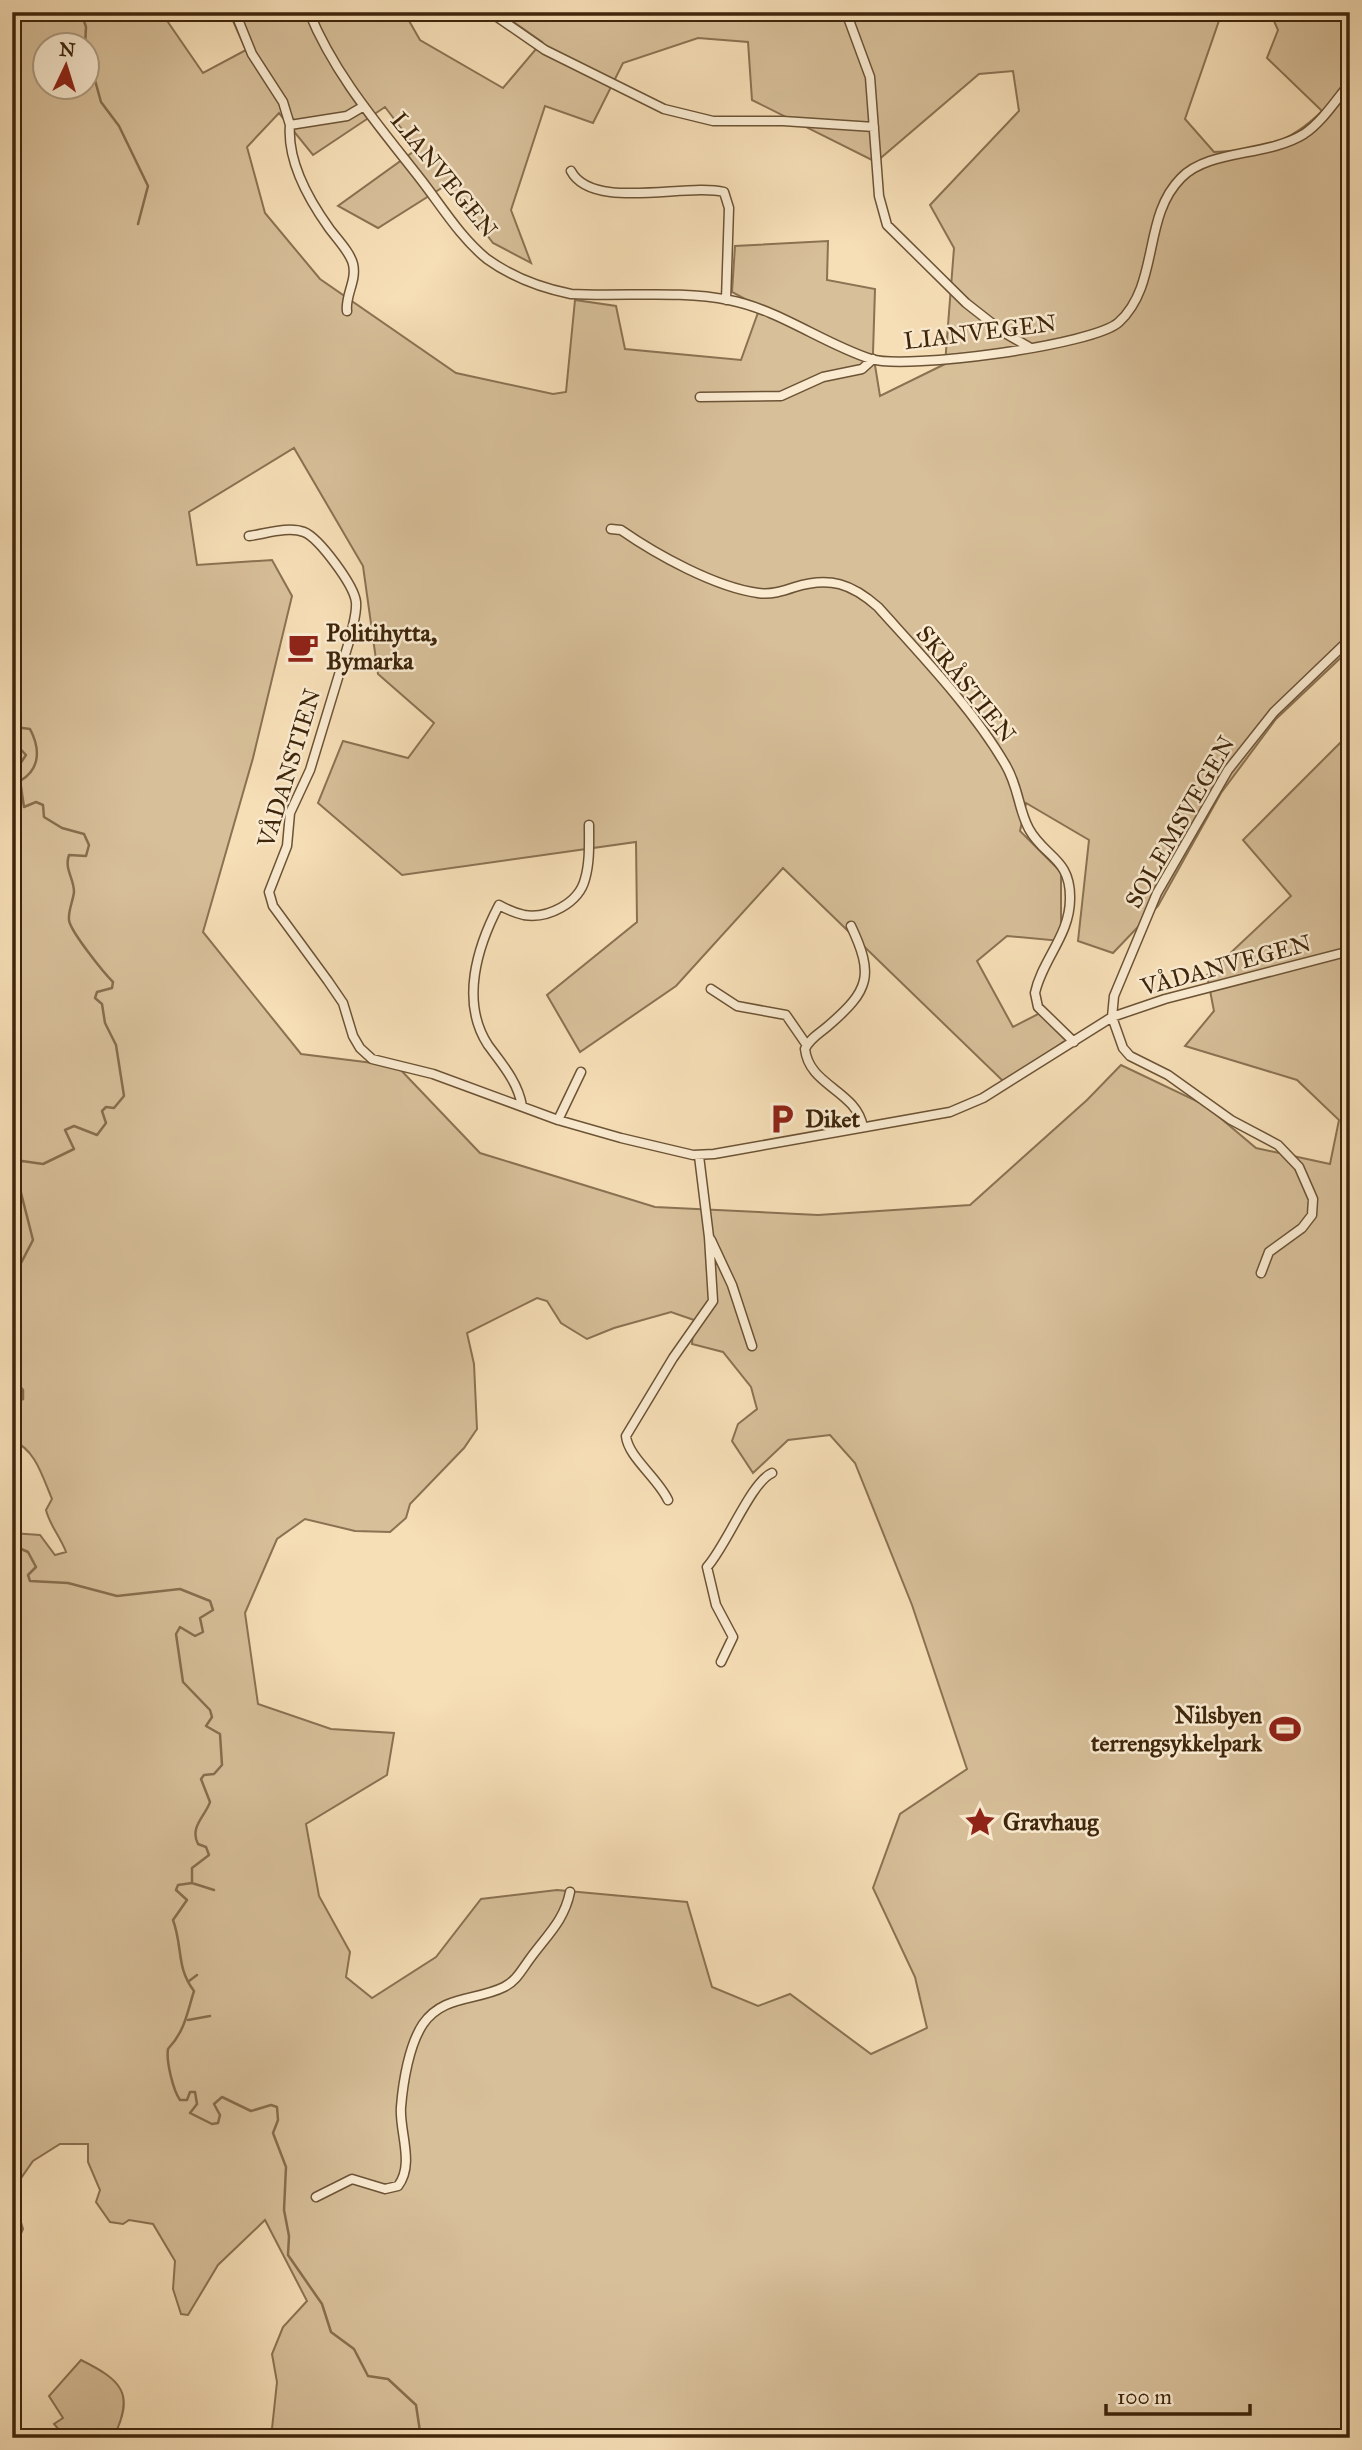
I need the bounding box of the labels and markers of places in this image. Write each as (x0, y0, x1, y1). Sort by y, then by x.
place label: Politihytta, Bymarka (326, 618, 437, 676)
cafe icon: Politihytta, Bymarka (286, 630, 320, 664)
parking icon: Diket (765, 1102, 799, 1136)
place label: Diket (805, 1104, 860, 1134)
place label: Nilsbyen terrengsykkelpark (1090, 1700, 1263, 1758)
sports icon: Nilsbyen terrengsykkelpark (1268, 1712, 1302, 1746)
place icon: Gravhaug (963, 1805, 997, 1839)
place label: Gravhaug (1003, 1807, 1099, 1837)

